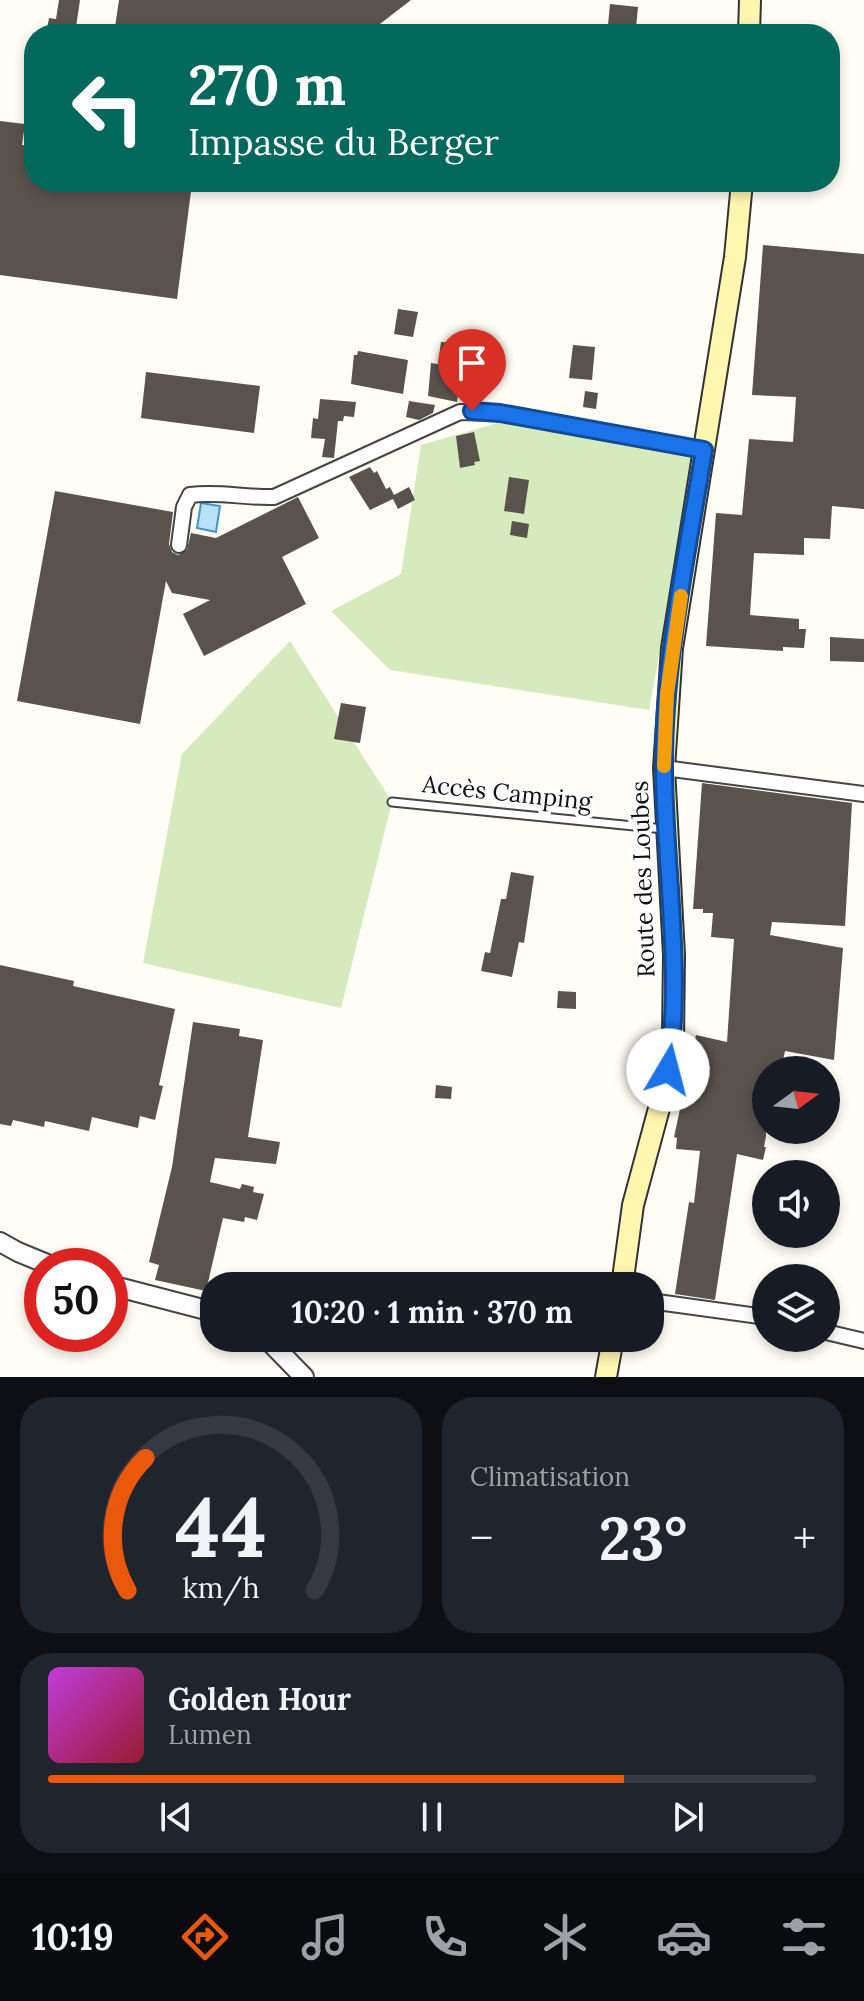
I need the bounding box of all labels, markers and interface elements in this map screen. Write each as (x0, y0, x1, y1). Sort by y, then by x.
text: 270 m (188, 49, 346, 120)
icon: left (56, 56, 160, 160)
text: Impasse du Berger (188, 119, 499, 165)
pin (438, 329, 506, 411)
icon: arrive (450, 341, 494, 385)
street label: Accès Camping (420, 768, 594, 817)
street label: Route des Loubes (624, 780, 661, 978)
position arrow (626, 1028, 710, 1112)
north arrow (752, 1056, 840, 1144)
map controls (752, 1056, 840, 1352)
button: sound (752, 1160, 840, 1248)
speed limit sign: 50 (24, 1248, 128, 1352)
button: layers (752, 1264, 840, 1352)
text: 10:20 · 1 min · 370 m (291, 1293, 573, 1331)
text: Climatisation (470, 1460, 630, 1493)
text: 44 (175, 1473, 267, 1580)
text: 23° (599, 1500, 687, 1576)
text: − (470, 1510, 493, 1566)
text: + (793, 1510, 816, 1566)
text: km/h (182, 1569, 260, 1606)
text: Golden Hour (168, 1680, 351, 1718)
text: Lumen (168, 1718, 252, 1751)
icon: previous (154, 1795, 198, 1839)
icon: pause (410, 1795, 454, 1839)
icon: next (666, 1795, 710, 1839)
icon: directions (177, 1909, 233, 1965)
icon: music (297, 1909, 353, 1965)
icon: phone (417, 1909, 473, 1965)
icon: climate (537, 1909, 593, 1965)
icon: car (656, 1909, 712, 1965)
icon: filters (776, 1909, 832, 1965)
text: 10:19 (32, 1914, 114, 1960)

